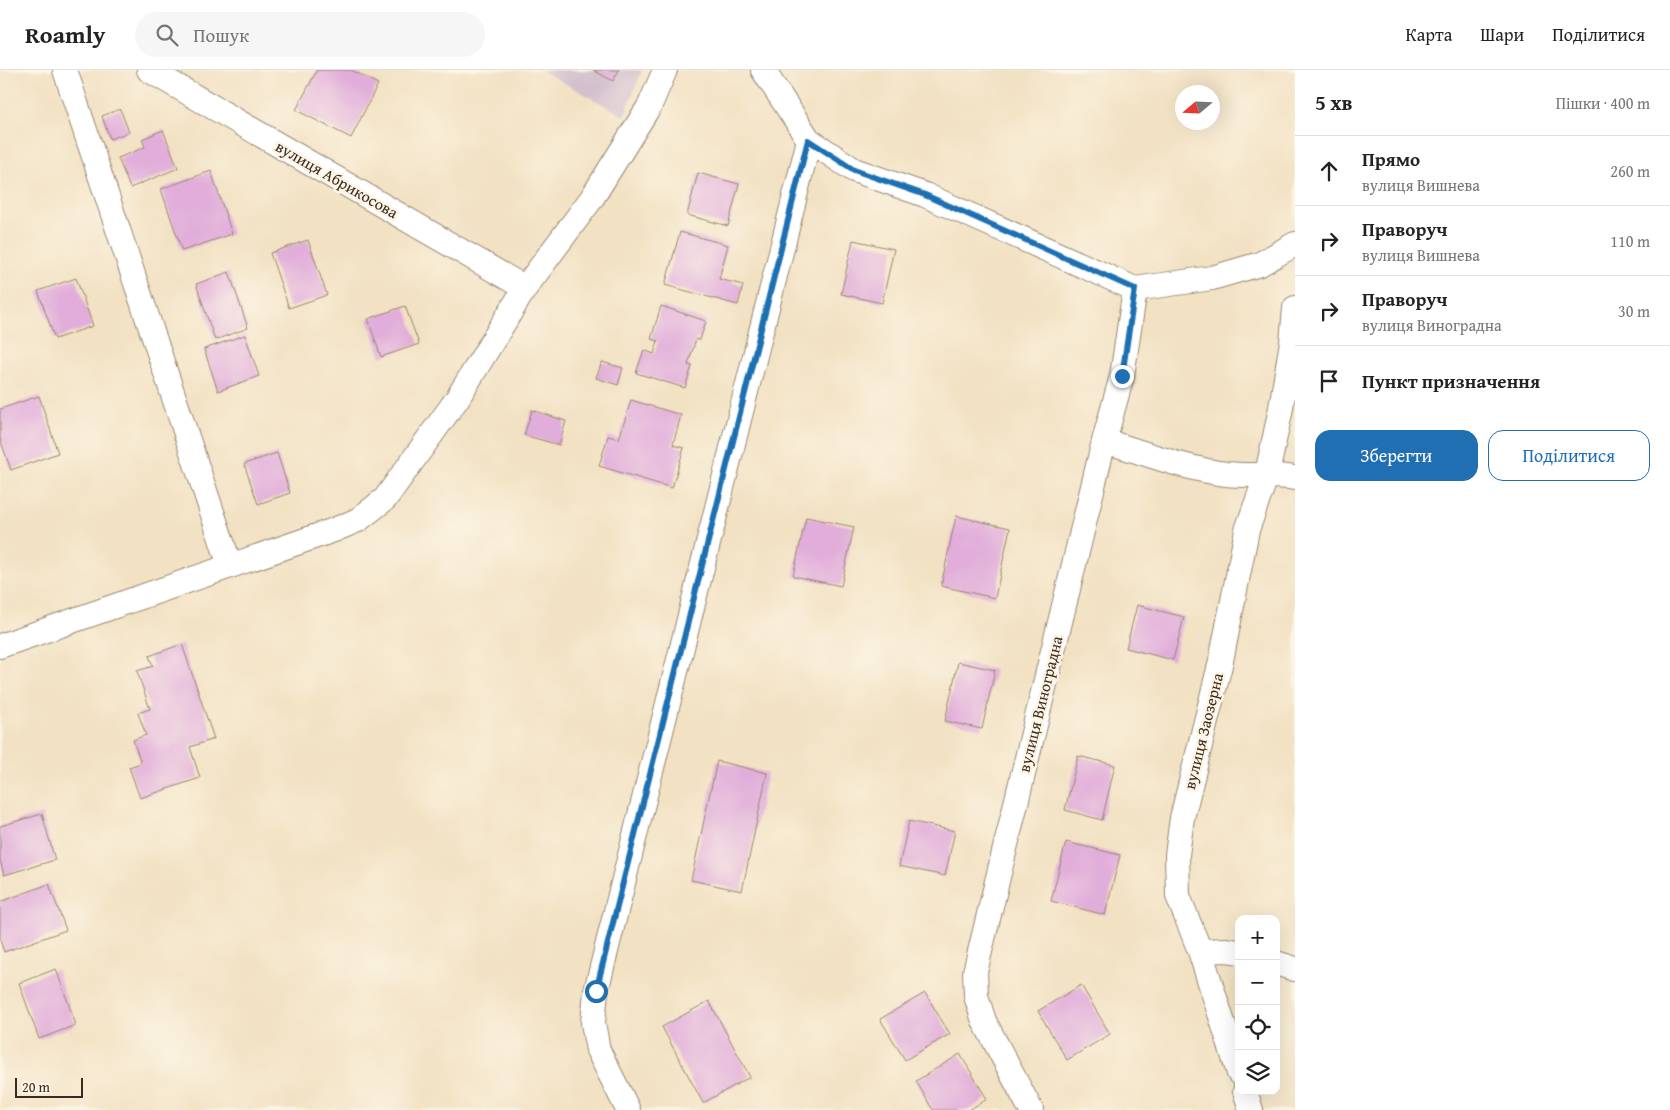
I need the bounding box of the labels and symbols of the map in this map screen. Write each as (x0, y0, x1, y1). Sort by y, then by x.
north arrow (1175, 85, 1220, 130)
street label: вулиця Абрикосова (271, 134, 403, 224)
route end (1111, 365, 1134, 388)
street label: вулиця Виноградна (1011, 633, 1069, 775)
street label: вулиця Заозерна (1177, 670, 1229, 792)
route start (585, 980, 608, 1003)
scale bar (15, 1075, 82, 1098)

